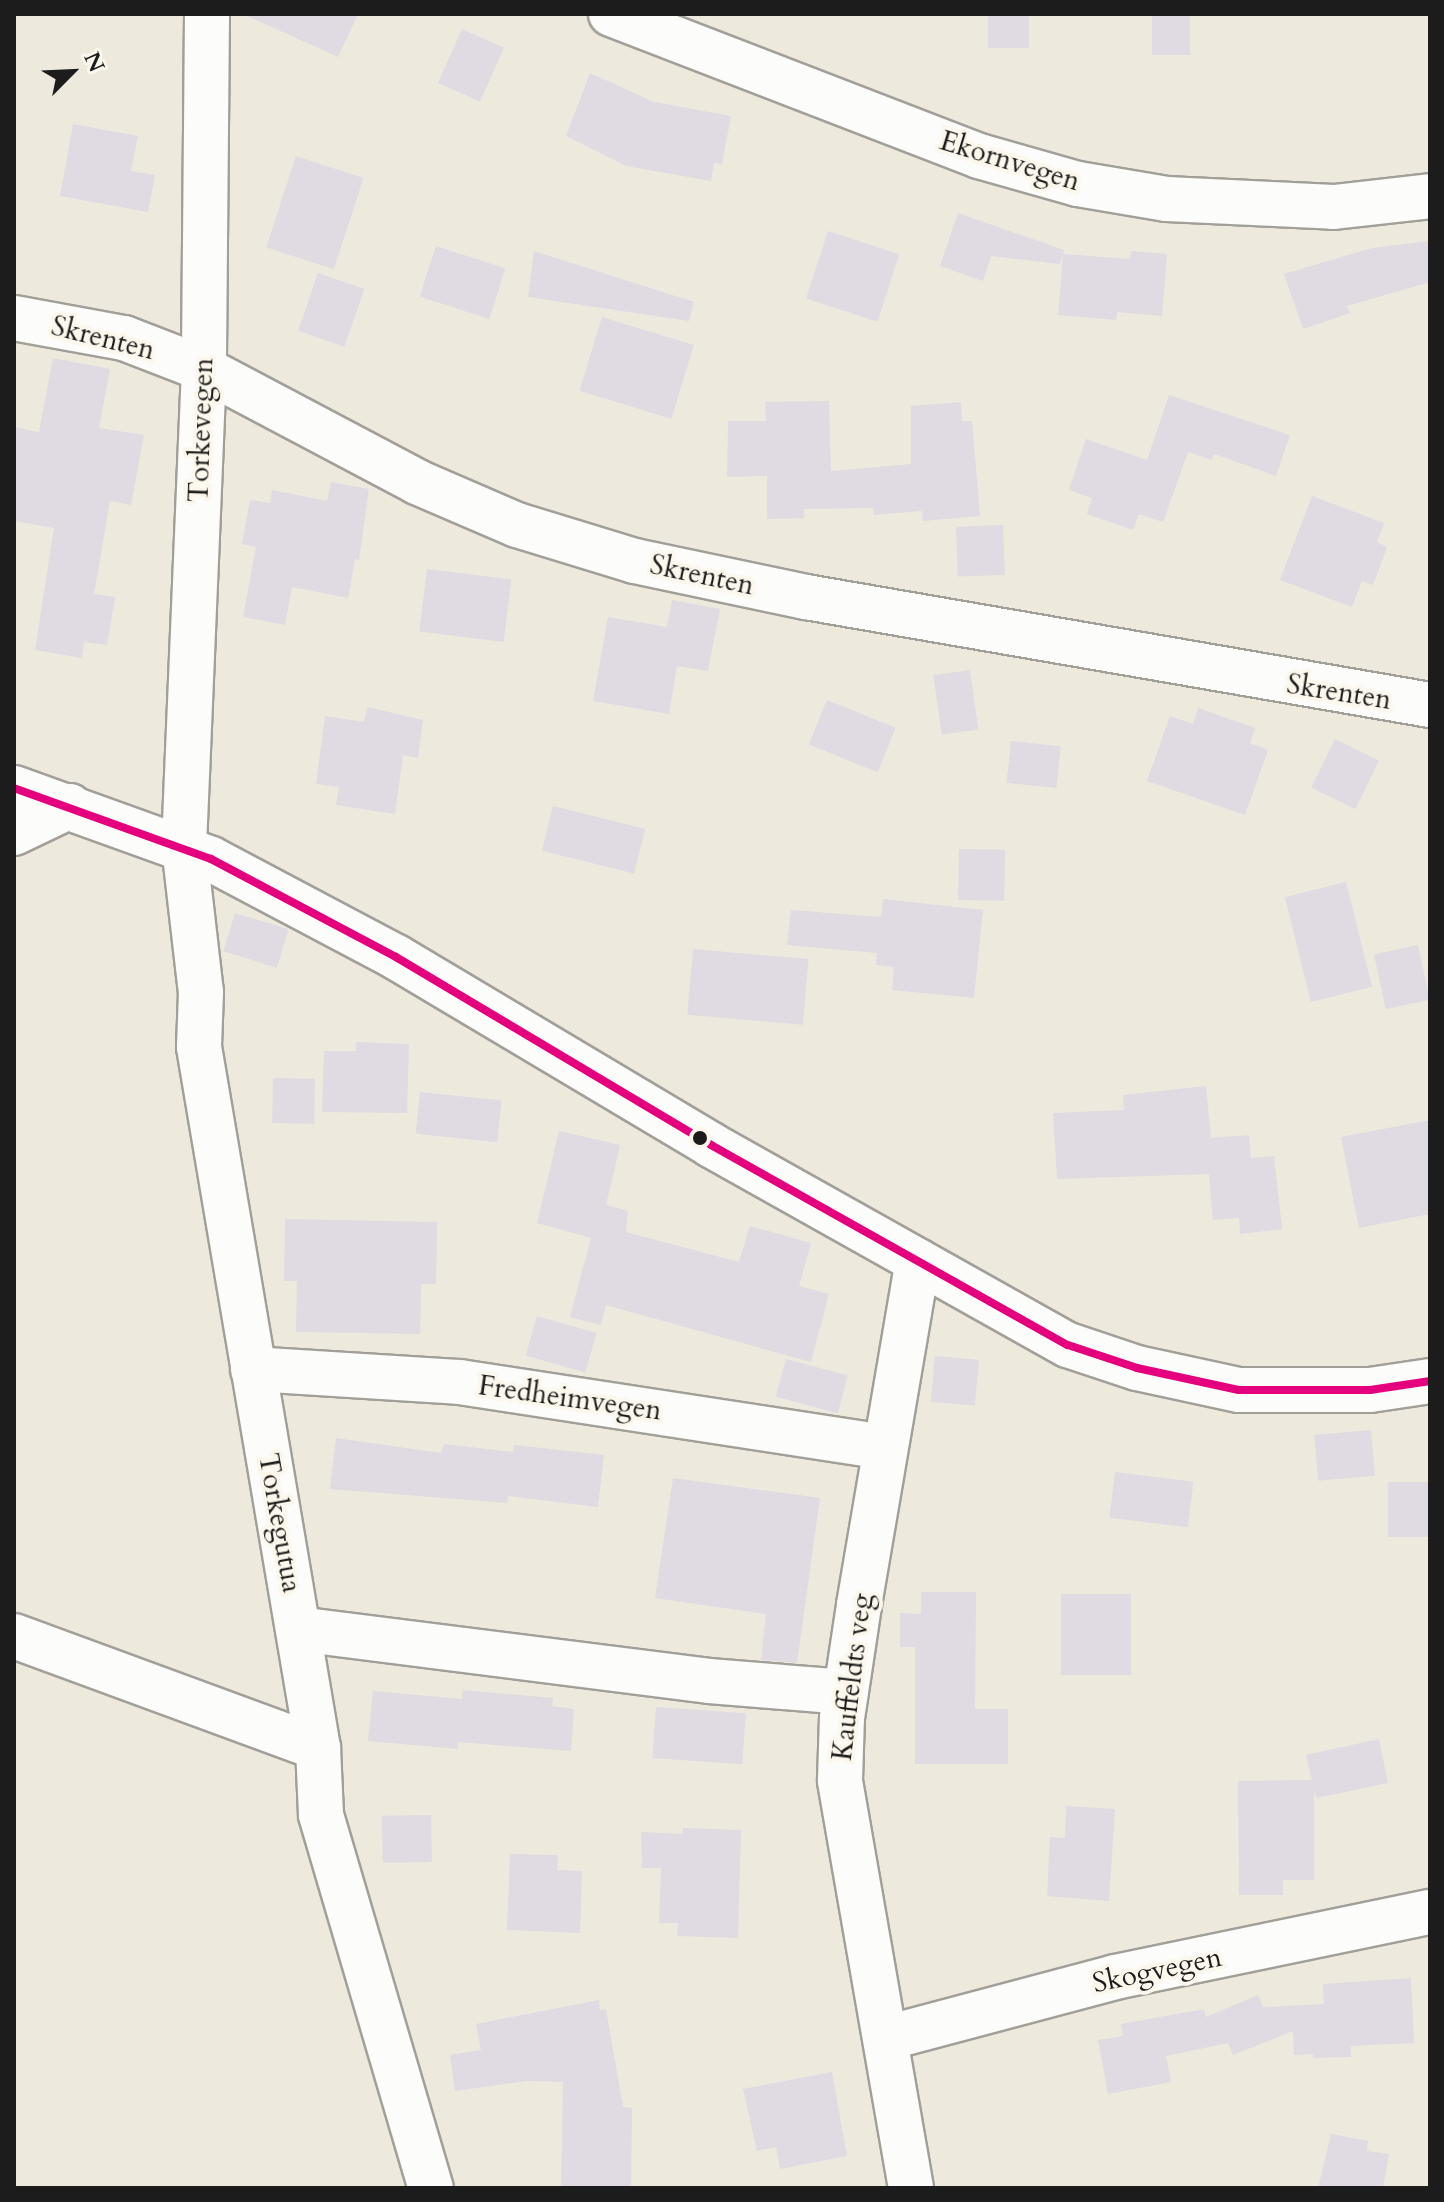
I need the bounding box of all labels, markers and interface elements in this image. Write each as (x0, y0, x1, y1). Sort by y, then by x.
north arrow (32, 32, 112, 112)
text: N (76, 47, 112, 77)
street label: Ekornvegen (936, 124, 1084, 198)
street label: Skrenten (48, 309, 158, 367)
street label: Torkevegen (182, 357, 220, 503)
street label: Skrenten (647, 548, 757, 602)
street label: Skrenten (1284, 667, 1394, 717)
unlabelled marker (692, 1130, 708, 1146)
street label: Fredheimvegen (476, 1369, 664, 1427)
street label: Torkegutua (251, 1451, 309, 1595)
street label: Kauffeldts veg (825, 1591, 879, 1763)
street label: Skogvegen (1089, 1940, 1225, 2000)

